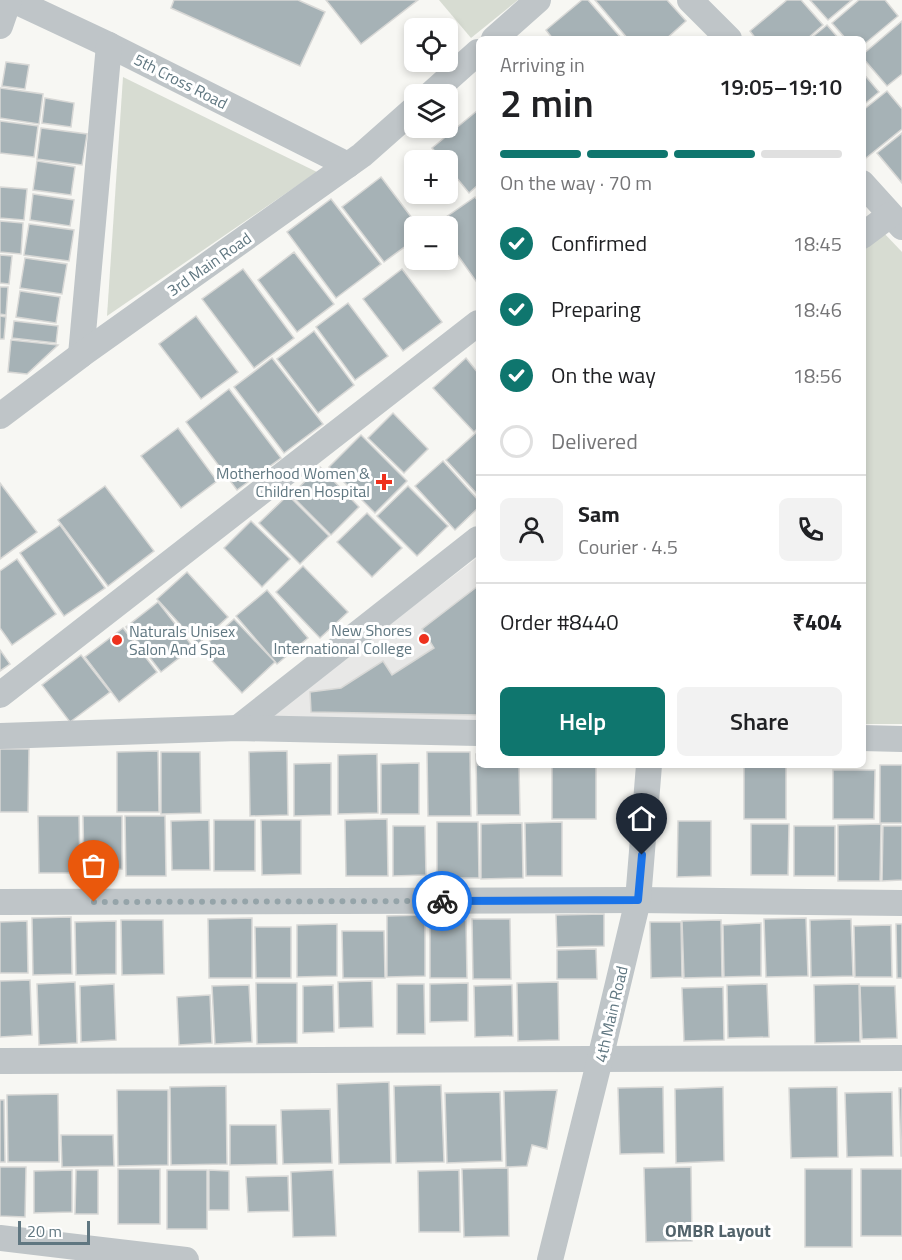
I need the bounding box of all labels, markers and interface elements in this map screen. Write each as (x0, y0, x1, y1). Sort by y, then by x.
map controls (404, 18, 458, 270)
button: locate (404, 18, 458, 72)
street label: 5th Cross Road (130, 47, 232, 115)
text: Arriving in (500, 49, 585, 80)
text: 19:05–19:10 (719, 70, 842, 104)
text: 2 min (500, 73, 594, 132)
button: layers (404, 84, 458, 138)
button: + (404, 150, 458, 204)
text: On the way · 70 m (500, 167, 652, 198)
button: − (404, 216, 458, 270)
street label: 3rd Main Road (162, 226, 256, 302)
text: Confirmed (551, 226, 647, 260)
icon: check (500, 227, 533, 260)
text: 18:45 (793, 228, 842, 259)
text: Preparing (551, 292, 641, 326)
icon: check (500, 293, 533, 326)
text: 18:46 (793, 294, 842, 325)
text: On the way (551, 358, 656, 392)
icon: check (500, 359, 533, 392)
text: 18:56 (793, 360, 842, 391)
text: Delivered (551, 424, 638, 458)
place label: Motherhood Women & Children Hospital (216, 461, 370, 503)
marker: Motherhood Women & Children Hospital (375, 473, 393, 491)
text: Sam (578, 497, 620, 531)
button: person (500, 498, 563, 561)
button: phone (779, 498, 842, 561)
text: Courier · 4.5 (578, 531, 678, 562)
text: Order #8440 (500, 605, 619, 639)
text: ₹404 (792, 605, 842, 639)
place label: New Shores International College (274, 618, 412, 660)
place label: Naturals Unisex Salon And Spa (129, 619, 235, 661)
marker: New Shores International College (417, 632, 431, 646)
marker: Naturals Unisex Salon And Spa (110, 633, 124, 647)
button: Help (500, 687, 665, 756)
button: Share (677, 687, 842, 756)
pin (616, 793, 667, 855)
icon: home (625, 802, 658, 835)
pin (68, 840, 119, 902)
icon: bag (77, 849, 110, 882)
courier (412, 871, 472, 931)
icon: bike (426, 885, 459, 918)
street label: 4th Main Road (588, 963, 634, 1065)
district label: OMBR Layout (665, 1217, 771, 1244)
scale bar (18, 1218, 90, 1246)
text: 20 m (27, 1219, 62, 1243)

